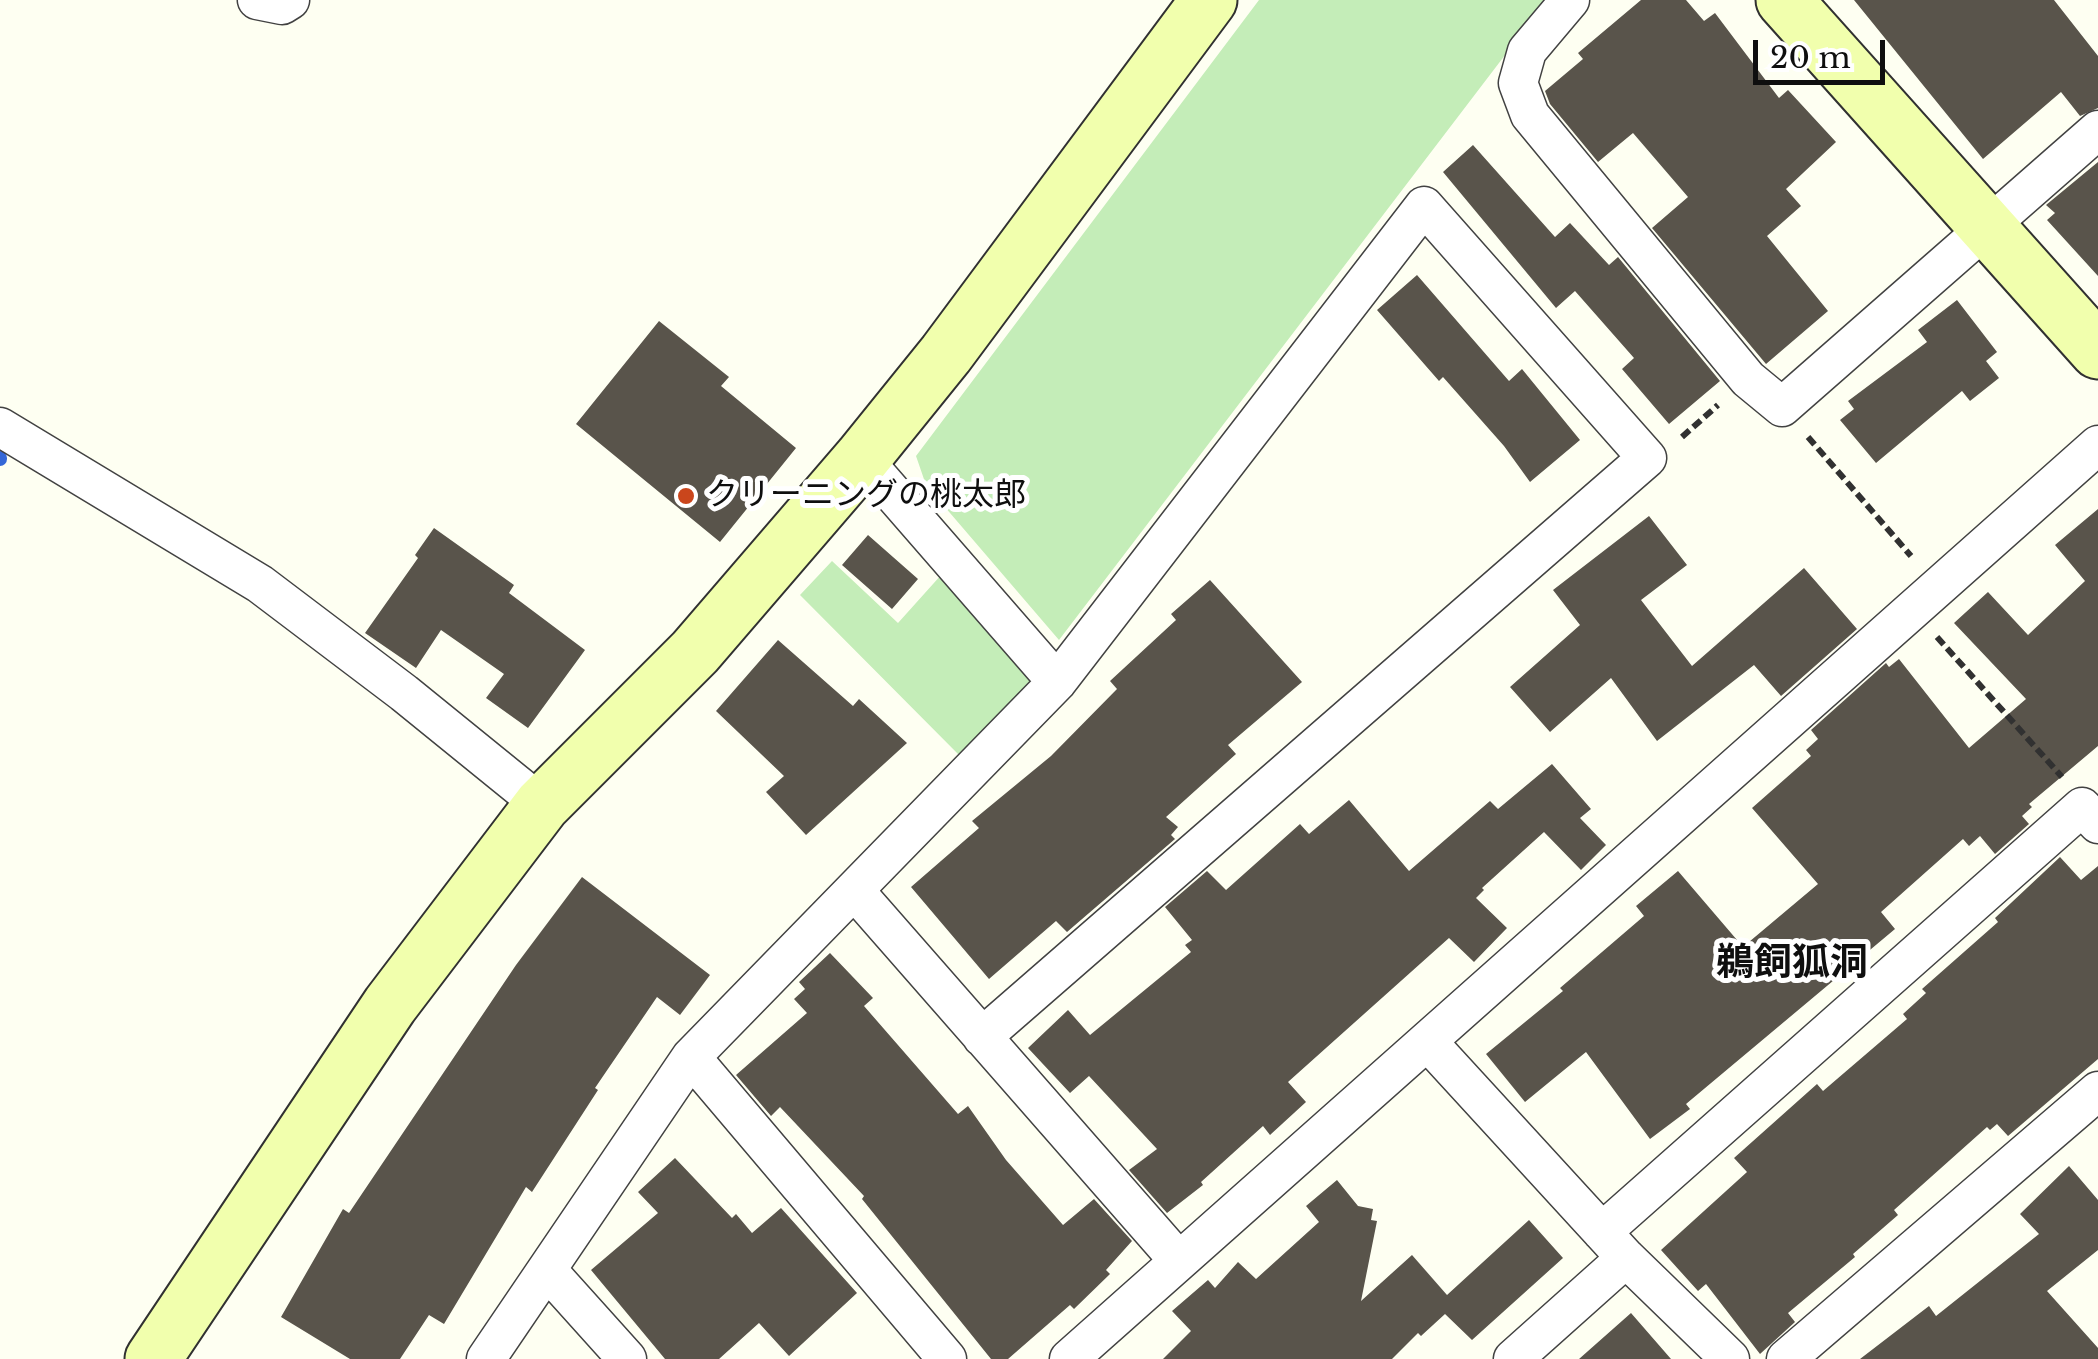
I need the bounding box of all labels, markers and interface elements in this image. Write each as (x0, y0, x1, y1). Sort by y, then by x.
scale bar (1758, 20, 1890, 82)
text: 20 m (1770, 39, 1851, 76)
place label: クリーニングの桃太郎 (706, 477, 1026, 515)
marker: クリーニングの桃太郎 (675, 485, 697, 507)
district label: 鵜飼狐洞 (1716, 941, 1868, 987)

